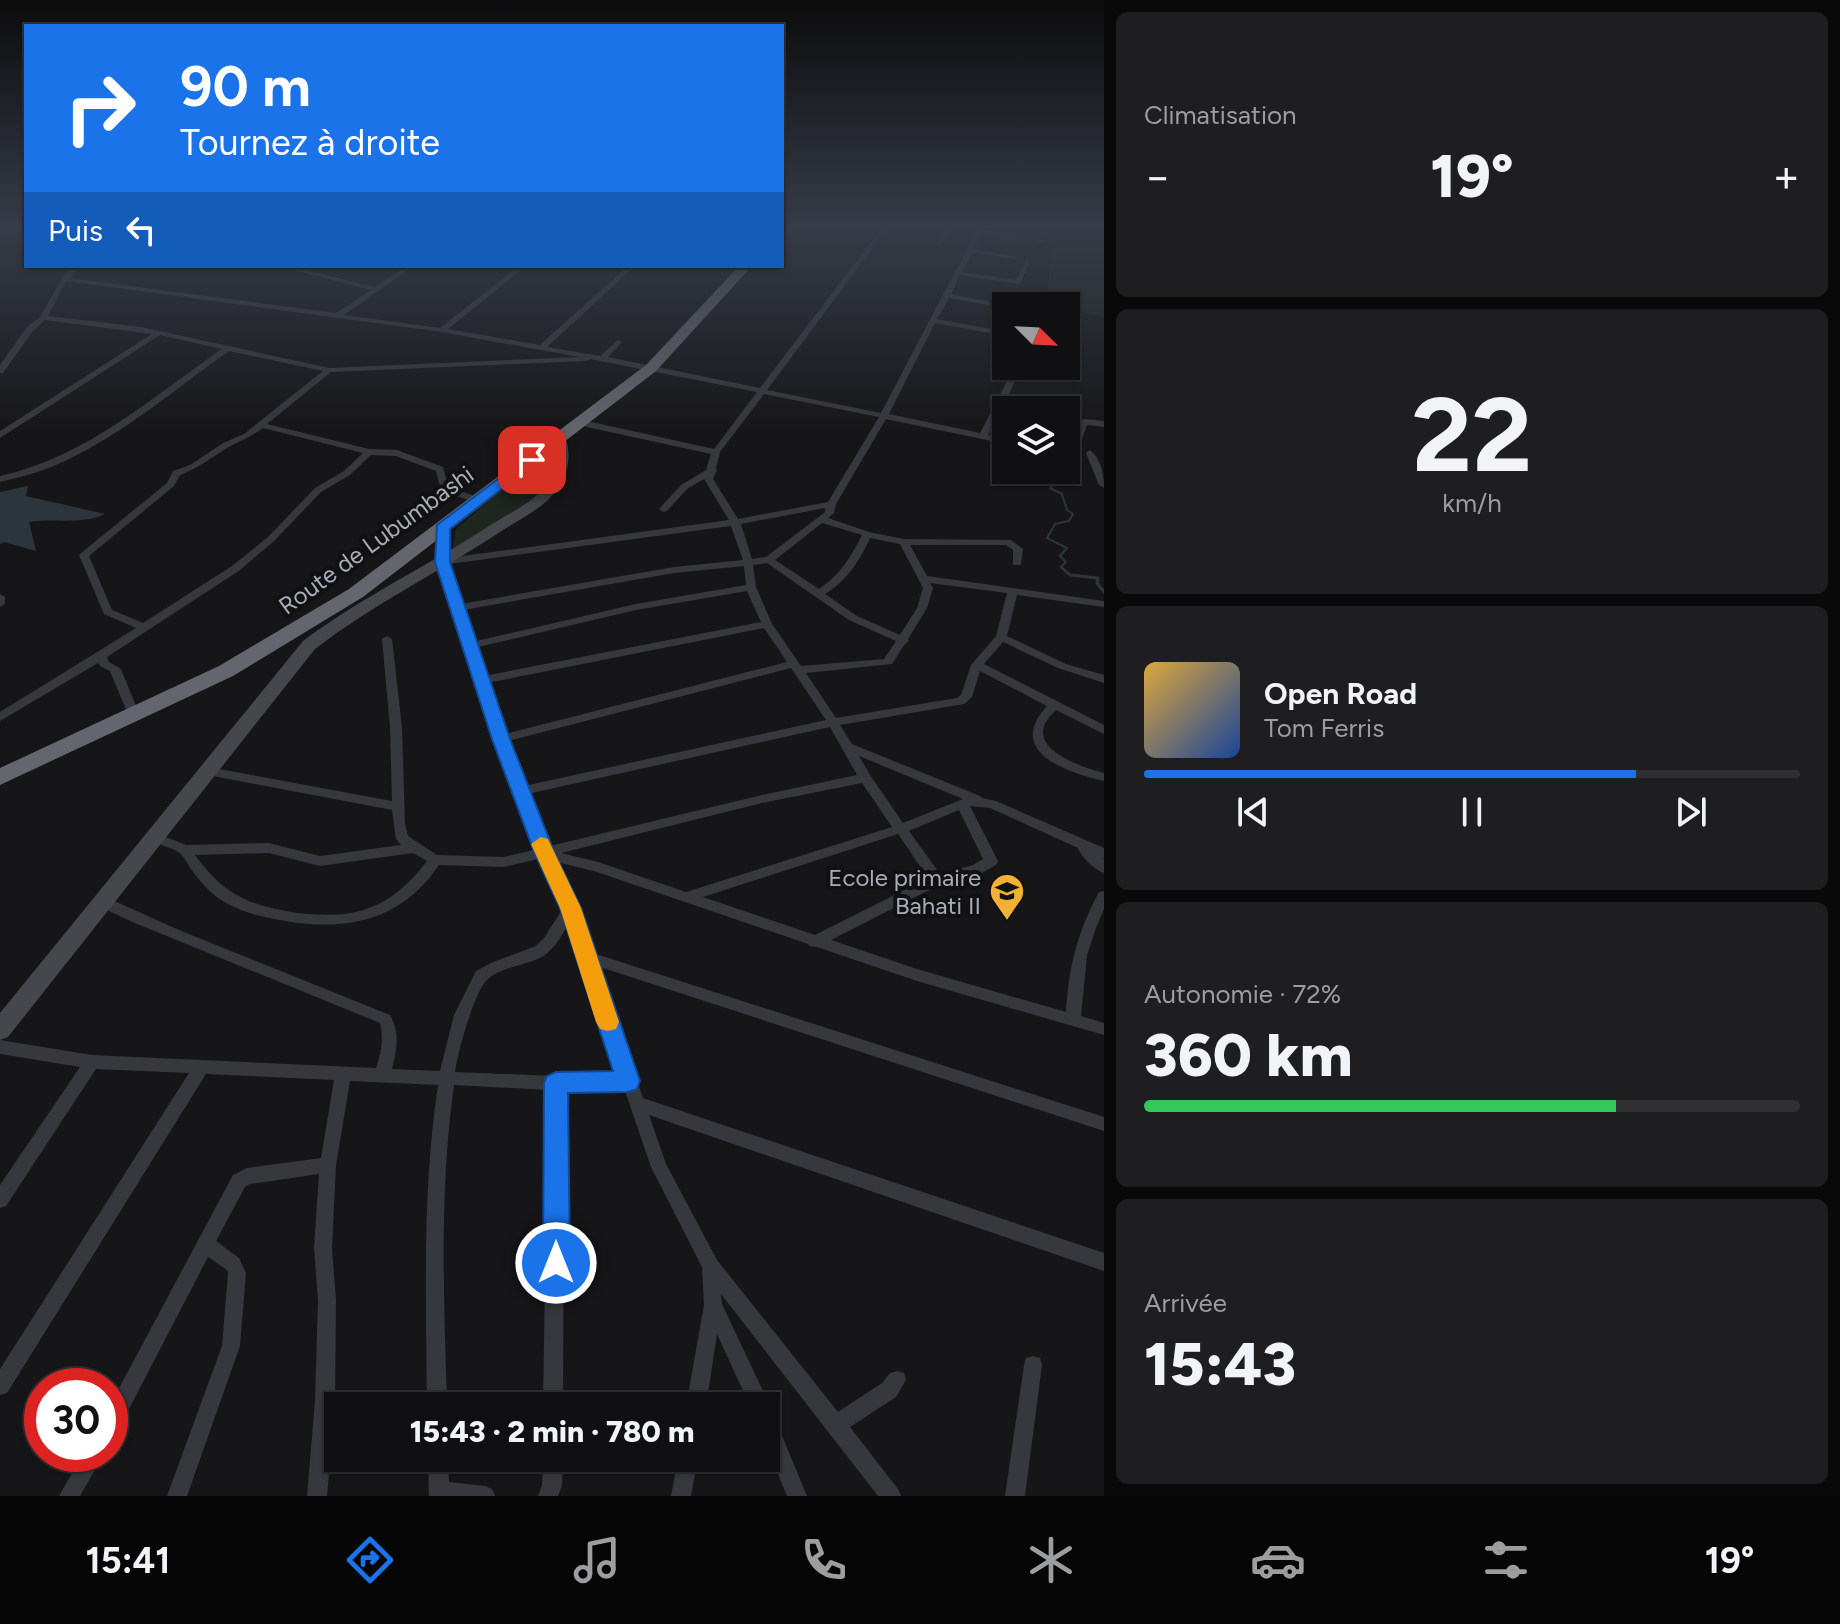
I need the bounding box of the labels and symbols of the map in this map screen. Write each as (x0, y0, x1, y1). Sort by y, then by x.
north arrow (992, 292, 1080, 380)
pin (498, 426, 566, 494)
street label: Route de Lubumbashi (273, 460, 479, 620)
place label: Ecole primaire Bahati II (828, 863, 981, 920)
school or university icon: Ecole primaire Bahati II (988, 872, 1026, 922)
position arrow (514, 1221, 598, 1305)
speed limit sign: 30 (24, 1368, 128, 1472)

